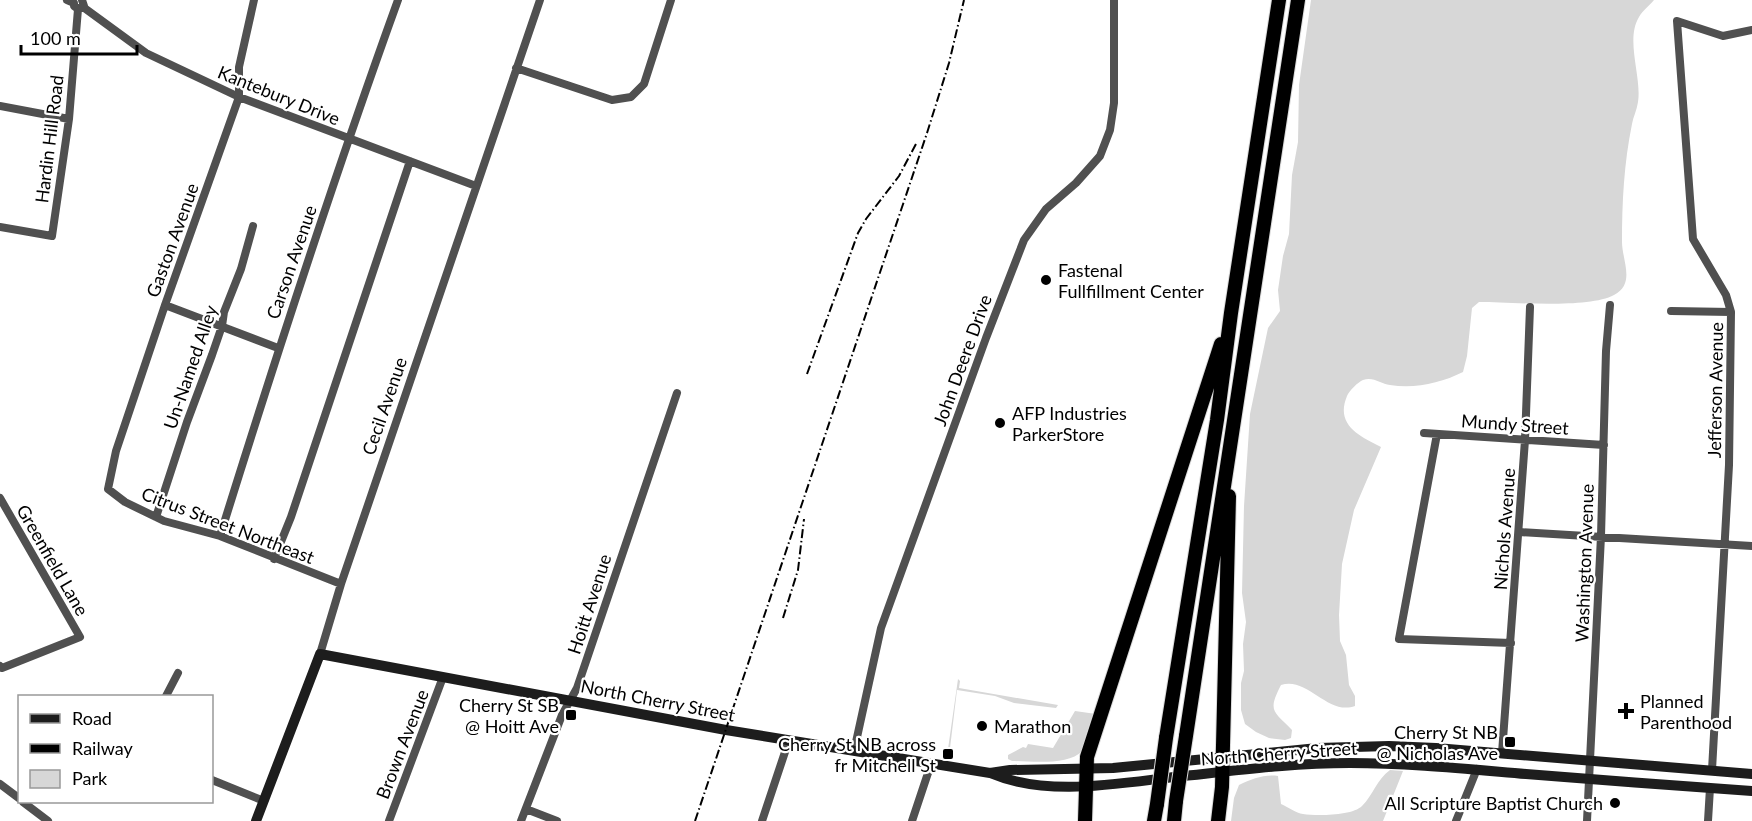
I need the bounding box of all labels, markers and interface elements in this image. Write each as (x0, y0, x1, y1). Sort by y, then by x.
scale bar (21, 18, 136, 56)
text: 100 m (30, 27, 81, 49)
street label: Kantebury Drive (215, 61, 343, 129)
street label: Hardin Hill Road (30, 74, 68, 204)
street label: Gaston Avenue (141, 180, 203, 300)
street label: Carson Avenue (261, 202, 321, 322)
place label: Fastenal Fullfillment Center (1058, 259, 1204, 302)
marker: Fastenal Fullfillment Center (1039, 273, 1053, 287)
street label: John Deere Drive (928, 291, 996, 429)
street label: Un-Named Alley (158, 301, 222, 432)
street label: Jefferson Avenue (1703, 322, 1727, 458)
street label: Cecil Avenue (357, 354, 411, 458)
place label: AFP Industries ParkerStore (1012, 402, 1127, 445)
street label: Mundy Street (1461, 409, 1570, 439)
marker: AFP Industries ParkerStore (993, 416, 1007, 430)
street label: Nichols Avenue (1489, 467, 1519, 591)
street label: Citrus Street Northeast (139, 482, 318, 568)
street label: Washington Avenue (1570, 483, 1598, 643)
street label: Greenfield Lane (12, 501, 94, 619)
street label: Hoitt Avenue (562, 551, 616, 657)
street label: North Cherry Street (579, 674, 738, 726)
street label: Brown Avenue (371, 686, 433, 802)
place label: Planned Parenthood (1640, 690, 1732, 733)
place label: Cherry St SB @ Hoitt Ave (459, 694, 559, 737)
legend (18, 695, 213, 803)
marker: Planned Parenthood (1617, 702, 1635, 720)
text: Road (72, 707, 112, 729)
marker: Cherry St SB @ Hoitt Ave (564, 708, 578, 722)
place label: Marathon (994, 715, 1071, 737)
marker: Marathon (975, 719, 989, 733)
place label: Cherry St NB @ Nicholas Ave (1377, 721, 1498, 764)
place label: Cherry St NB across fr Mitchell St (778, 733, 937, 776)
marker: Cherry St NB @ Nicholas Ave (1503, 735, 1517, 749)
text: Railway (72, 737, 133, 759)
street label: North Cherry Street (1200, 737, 1359, 769)
marker: Cherry St NB across fr Mitchell St (941, 747, 955, 761)
text: Park (72, 767, 108, 789)
place label: All Scripture Baptist Church (1385, 792, 1603, 814)
marker: All Scripture Baptist Church (1608, 796, 1622, 810)

